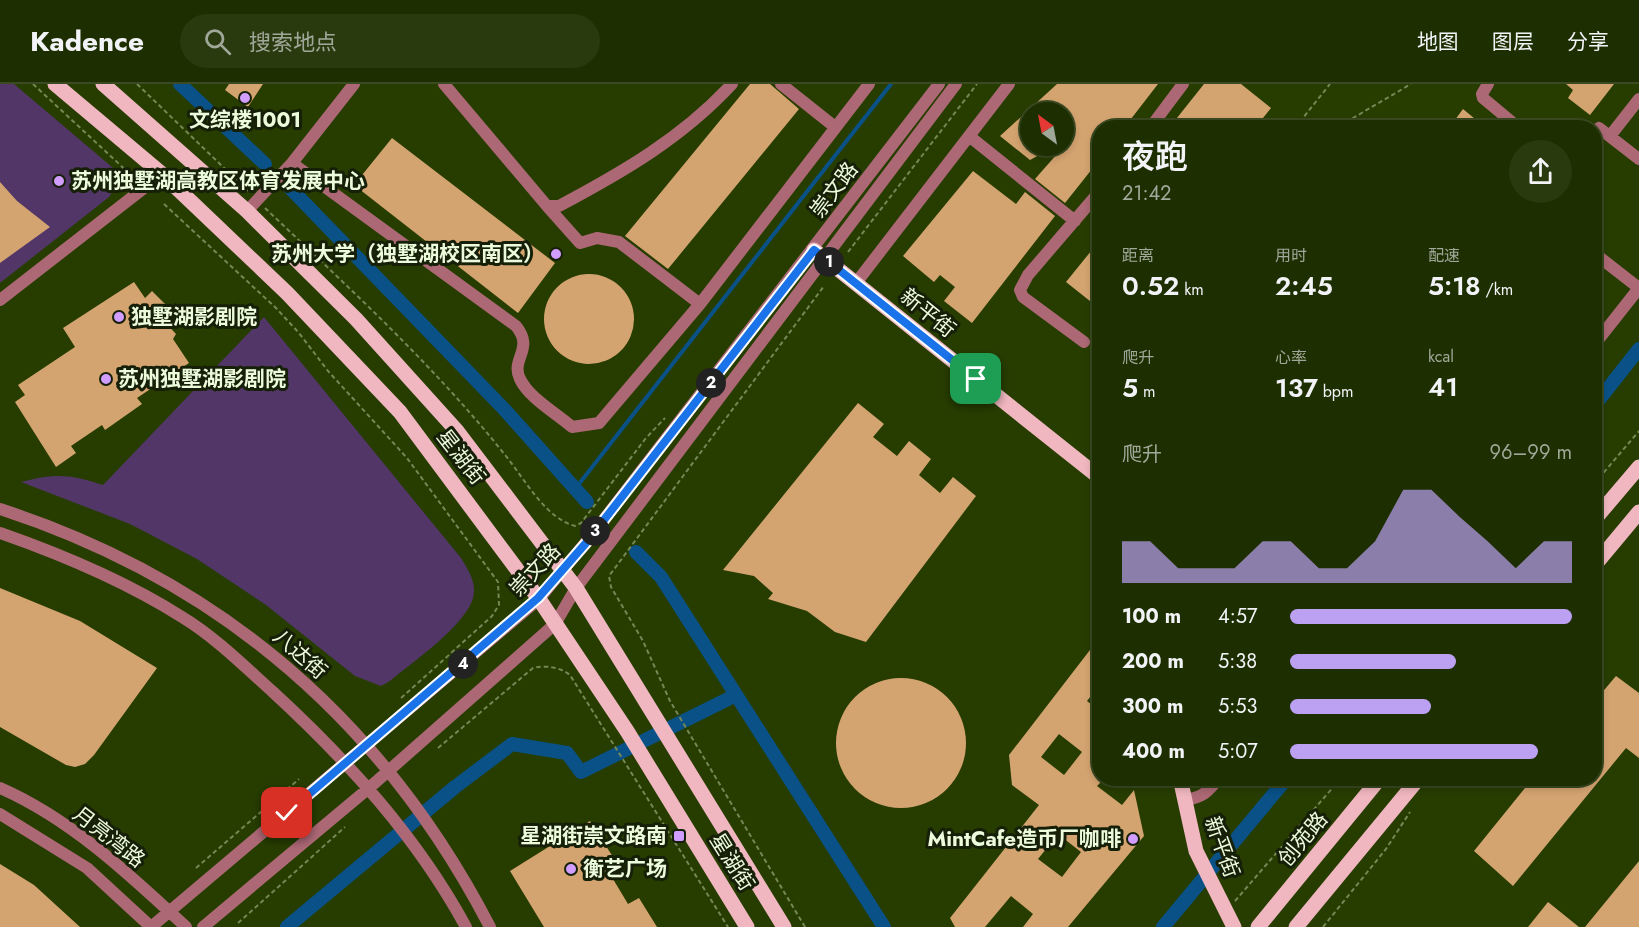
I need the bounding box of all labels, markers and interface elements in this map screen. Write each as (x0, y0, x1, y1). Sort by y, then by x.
search box (180, 14, 600, 68)
text: Kadence (30, 21, 144, 62)
icon: search (201, 25, 234, 58)
text: 搜索地点 (249, 26, 337, 58)
text: 地图 (1417, 27, 1459, 57)
text: 图层 (1492, 27, 1534, 57)
text: 分享 (1567, 27, 1609, 57)
marker: 文综楼1001 (238, 91, 252, 105)
north arrow (1020, 102, 1074, 156)
map controls (1020, 102, 1074, 156)
place label: 文综楼1001 (189, 105, 301, 135)
text: 夜跑 (1122, 133, 1188, 180)
button: share (1509, 140, 1572, 203)
street label: 崇文路 (803, 156, 865, 224)
place label: 苏州独墅湖高教区体育发展中心 (71, 166, 365, 196)
marker: 苏州独墅湖高教区体育发展中心 (52, 174, 66, 188)
text: 21:42 (1122, 179, 1171, 208)
place label: 苏州大学（独墅湖校区南区） (271, 239, 544, 269)
text: 距离 (1122, 244, 1154, 267)
text: 用时 (1275, 244, 1307, 267)
text: 配速 (1428, 244, 1460, 267)
marker: 苏州大学（独墅湖校区南区） (549, 247, 563, 261)
pin: 1 (814, 247, 844, 277)
text: 1 (825, 250, 833, 273)
text: 0.52 (1122, 267, 1179, 305)
text: 2:45 (1275, 267, 1333, 305)
text: 5:18 (1428, 267, 1481, 305)
text: km (1179, 278, 1204, 301)
text: /km (1481, 278, 1513, 301)
street label: 新平街 (894, 282, 962, 344)
place label: 独墅湖影剧院 (131, 302, 257, 332)
marker: 独墅湖影剧院 (112, 310, 126, 324)
text: kcal (1428, 345, 1454, 368)
text: 爬升 (1122, 346, 1154, 369)
text: 心率 (1275, 346, 1307, 369)
pin (950, 353, 1001, 404)
icon: arrive (959, 362, 992, 395)
place label: 苏州独墅湖影剧院 (118, 364, 286, 394)
pin: 2 (696, 368, 726, 398)
text: 41 (1428, 368, 1458, 406)
text: 5 (1122, 369, 1138, 407)
text: 137 (1275, 369, 1318, 407)
text: 2 (706, 371, 716, 394)
marker: 苏州独墅湖影剧院 (99, 372, 113, 386)
text: m (1138, 380, 1155, 403)
text: bpm (1318, 380, 1353, 403)
street label: 星湖街 (430, 423, 492, 491)
text: 96–99 m (1490, 438, 1572, 467)
text: 爬升 (1122, 440, 1162, 469)
pin: 3 (580, 516, 610, 546)
text: 3 (590, 519, 600, 542)
street label: 崇文路 (503, 537, 567, 603)
text: 100 m (1122, 602, 1181, 631)
text: 4:57 (1218, 602, 1257, 631)
street label: 八达街 (266, 622, 334, 686)
text: 200 m (1122, 647, 1184, 676)
text: 5:38 (1218, 647, 1257, 676)
pin: 4 (448, 649, 478, 679)
text: 4 (457, 652, 469, 675)
text: 300 m (1122, 692, 1183, 721)
text: 5:53 (1218, 692, 1257, 721)
text: 400 m (1122, 737, 1185, 766)
text: 5:07 (1218, 737, 1258, 766)
pin (261, 787, 312, 838)
icon: check (270, 796, 303, 829)
street label: 月亮湾路 (67, 799, 151, 875)
street label: 创苑路 (1271, 805, 1335, 873)
street label: 新平街 (1197, 812, 1247, 882)
place label: 星湖街崇文路南 (520, 821, 667, 851)
place label: MintCafe造币厂咖啡 (927, 824, 1121, 854)
street label: 星湖街 (703, 827, 761, 897)
marker: 星湖街崇文路南 (672, 829, 686, 843)
marker: MintCafe造币厂咖啡 (1126, 832, 1140, 846)
place label: 衡艺广场 (583, 854, 667, 884)
marker: 衡艺广场 (564, 862, 578, 876)

